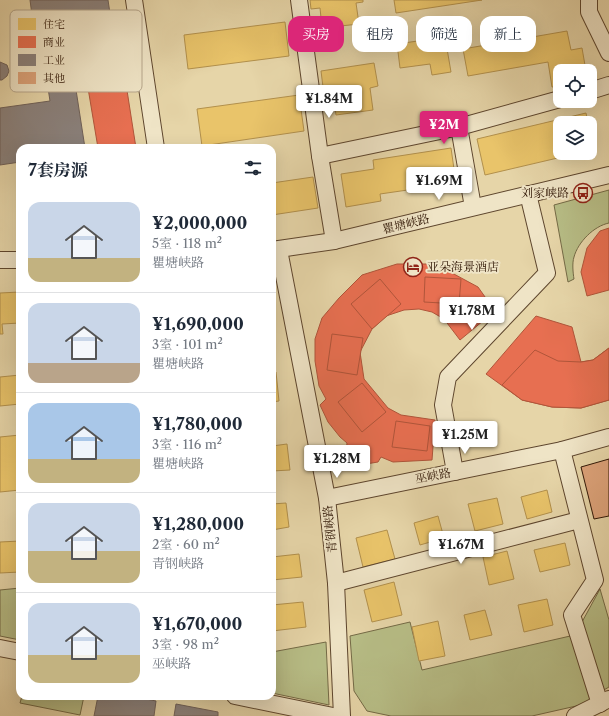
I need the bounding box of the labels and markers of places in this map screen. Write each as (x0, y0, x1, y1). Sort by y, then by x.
pin: ¥1.84M (296, 85, 362, 119)
pin: ¥2M (425, 111, 463, 145)
pin: ¥1.69M (406, 167, 472, 201)
bus stop icon: 刘家峡路 (572, 182, 594, 204)
place label: 刘家峡路 (521, 185, 569, 200)
hotel icon: 亚朵海景酒店 (402, 256, 424, 278)
place label: 亚朵海景酒店 (427, 259, 499, 274)
pin: ¥1.78M (439, 297, 505, 331)
pin: ¥1.25M (432, 421, 498, 455)
pin: ¥1.28M (304, 445, 370, 479)
pin: ¥1.67M (428, 531, 494, 565)

